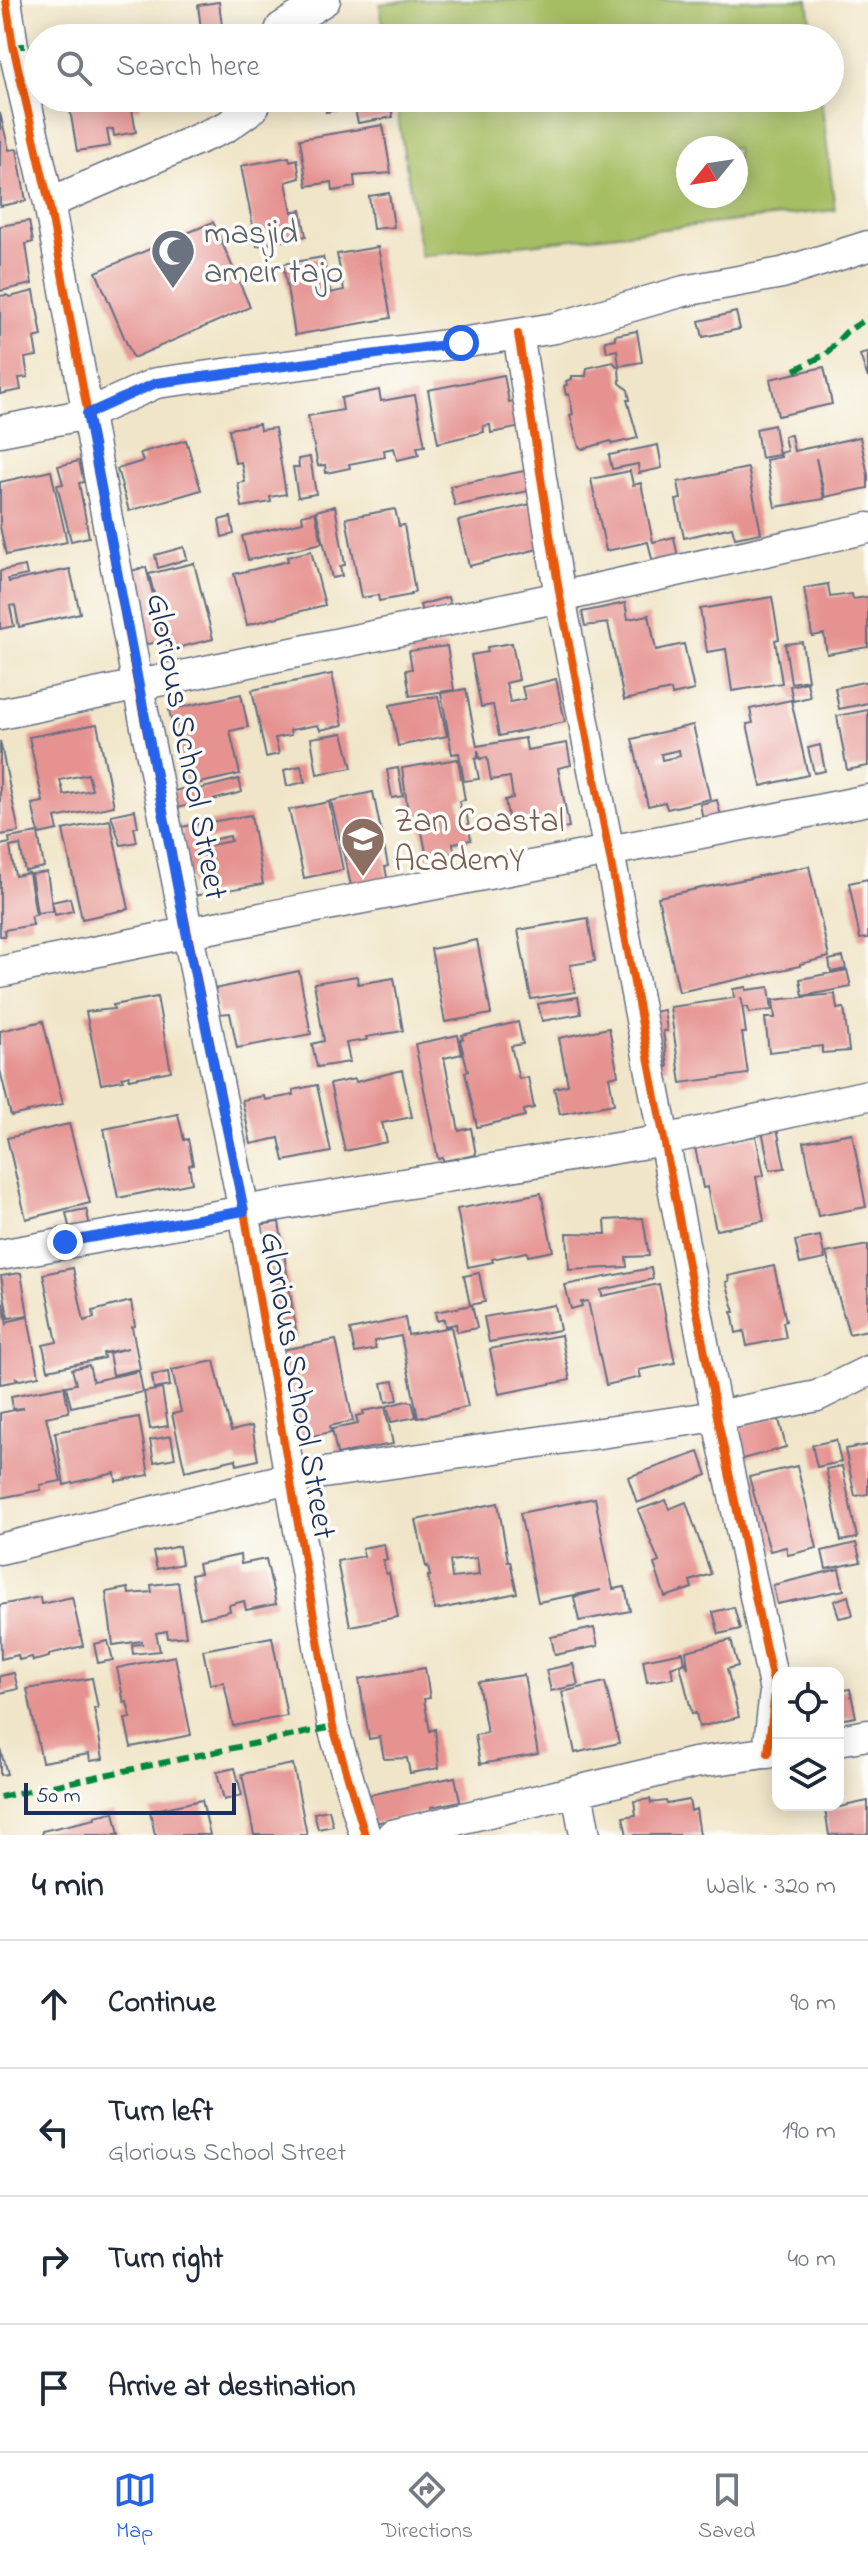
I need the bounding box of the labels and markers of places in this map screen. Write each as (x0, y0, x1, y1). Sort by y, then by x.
place label: masjid ameir tajo (204, 210, 343, 299)
mosque icon: masjid ameir tajo (149, 227, 197, 290)
place label: Zan Coastal AcademY (394, 798, 564, 887)
school or university icon: Zan Coastal AcademY (339, 815, 387, 878)

